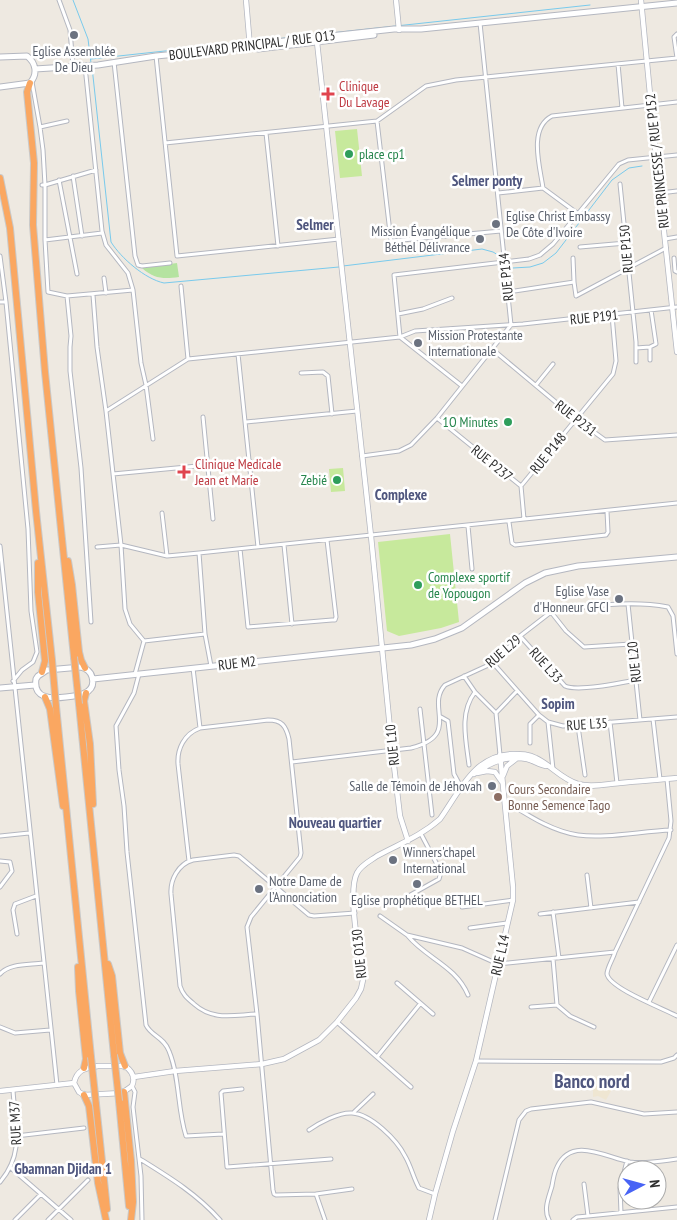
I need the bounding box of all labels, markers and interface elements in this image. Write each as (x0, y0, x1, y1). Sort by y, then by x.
street label: BOULEVARD PRINCIPAL / RUE O13 (168, 26, 336, 64)
marker: Eglise Assemblée De Dieu (68, 29, 80, 41)
place label: Eglise Assemblée De Dieu (32, 42, 116, 76)
place label: Clinique Du Lavage (339, 77, 390, 111)
marker: Clinique Du Lavage (321, 87, 335, 101)
street label: RUE PRINCESSE / RUE P152 (641, 93, 673, 229)
place label: place cp1 (359, 145, 405, 163)
marker: place cp1 (343, 148, 355, 160)
district label: Selmer ponty (452, 171, 523, 190)
place label: Eglise Christ Embassy De Côte d'Ivoire (506, 207, 611, 241)
district label: Selmer (296, 215, 334, 234)
marker: Eglise Christ Embassy De Côte d'Ivoire (490, 218, 502, 230)
place label: Mission Évangélique Béthel Délivrance (371, 222, 470, 256)
street label: RUE P150 (615, 224, 637, 274)
marker: Mission Évangélique Béthel Délivrance (474, 233, 486, 245)
street label: RUE P134 (494, 251, 517, 302)
street label: RUE P191 (569, 306, 619, 328)
place label: Mission Protestante Internationale (428, 326, 523, 360)
marker: Mission Protestante Internationale (412, 337, 424, 349)
street label: RUE P231 (551, 396, 601, 440)
place label: 1O Minutes (443, 413, 498, 431)
marker: 1O Minutes (502, 416, 514, 428)
street label: RUE P148 (526, 429, 570, 477)
street label: RUE P237 (468, 441, 516, 485)
place label: Clinique Medicale Jean et Marie (194, 455, 281, 489)
marker: Clinique Medicale Jean et Marie (177, 465, 191, 479)
place label: Zebié (301, 471, 327, 489)
marker: Zebié (331, 474, 343, 486)
district label: Complexe (375, 485, 427, 504)
place label: Complexe sportif de Yopougon (428, 568, 510, 602)
marker: Complexe sportif de Yopougon (412, 579, 424, 591)
place label: Eglise Vase d'Honneur GFCI (534, 582, 609, 616)
marker: Eglise Vase d'Honneur GFCI (613, 593, 625, 605)
street label: RUE L29 (481, 631, 525, 671)
street label: RUE L20 (623, 640, 645, 684)
street label: RUE L33 (525, 644, 567, 686)
street label: RUE M2 (217, 652, 257, 674)
district label: Sopim (541, 694, 575, 713)
street label: RUE L35 (566, 714, 608, 734)
street label: RUE L10 (381, 723, 403, 767)
place label: Salle de Témoin de Jéhovah (349, 777, 482, 795)
marker: Salle de Témoin de Jéhovah (486, 780, 498, 792)
place label: Cours Secondaire Bonne Semence Tago (508, 780, 610, 814)
marker: Cours Secondaire Bonne Semence Tago (492, 791, 504, 803)
district label: Nouveau quartier (289, 813, 382, 832)
place label: Winners'chapel International (403, 843, 476, 877)
marker: Winners'chapel International (387, 854, 399, 866)
place label: Notre Dame de l’Annonciation (269, 872, 342, 906)
marker: Eglise prophétique BETHEL (411, 878, 423, 890)
marker: Notre Dame de l’Annonciation (253, 883, 265, 895)
place label: Eglise prophétique BETHEL (351, 891, 483, 909)
street label: RUE O130 (347, 928, 371, 980)
street label: RUE L14 (487, 932, 514, 977)
district label: Banco nord (554, 1069, 630, 1093)
street label: RUE M37 (5, 1100, 25, 1146)
district label: Gbamnan Djidan 1 (14, 1159, 112, 1178)
north arrow (617, 1160, 667, 1210)
text: N (646, 1179, 664, 1188)

